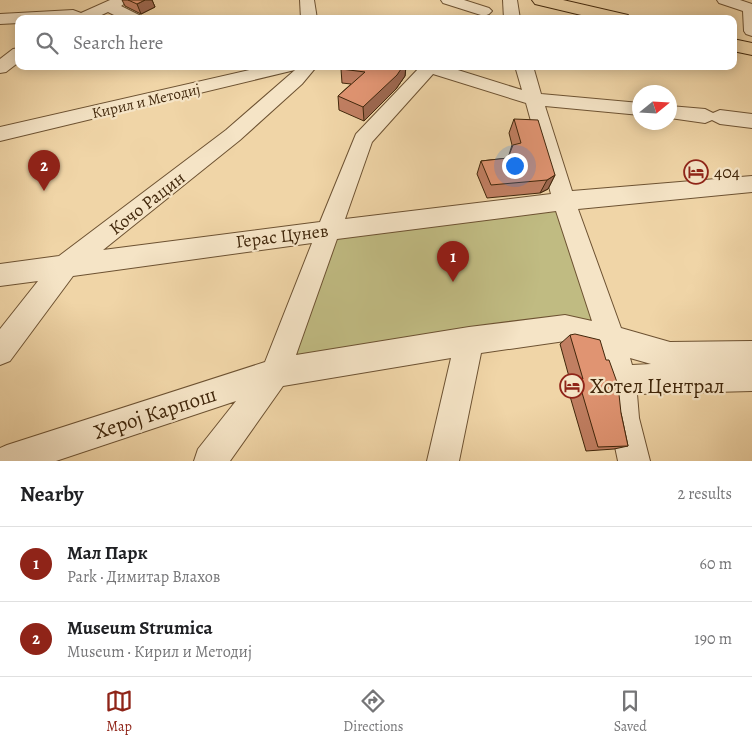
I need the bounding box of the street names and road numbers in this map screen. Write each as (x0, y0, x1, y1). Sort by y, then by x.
street label: Кирил и Методиј (90, 79, 202, 123)
street label: Кочо Рацин (104, 166, 190, 240)
street label: Герас Цунев (234, 218, 330, 254)
street label: Херој Карпош (90, 380, 220, 446)

